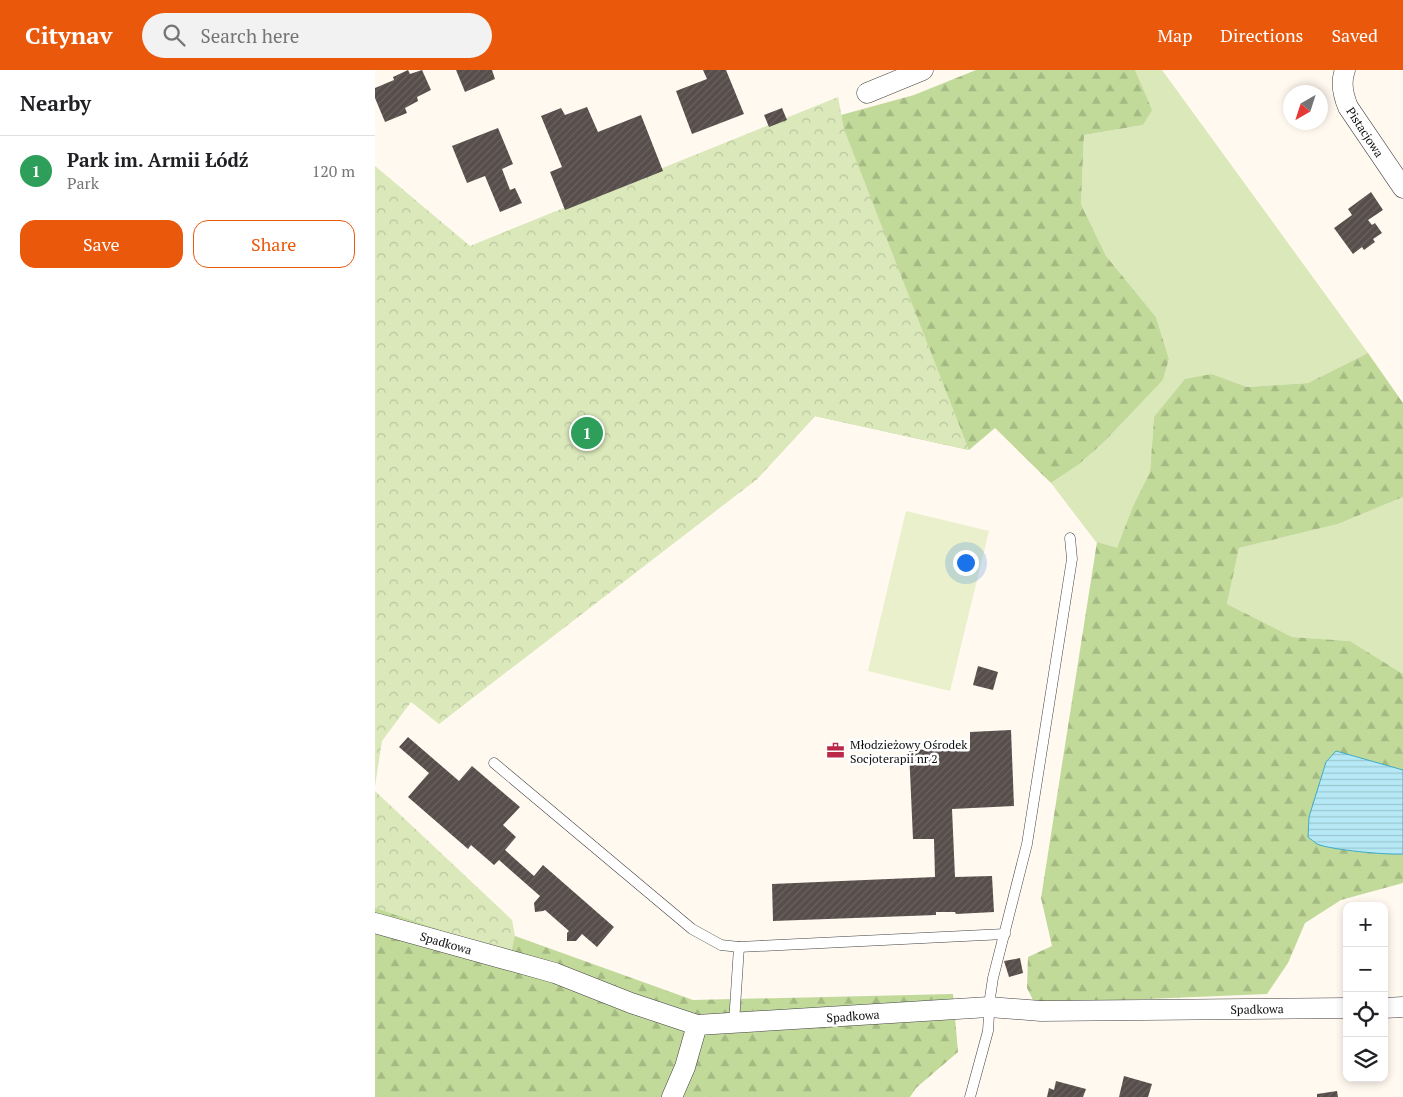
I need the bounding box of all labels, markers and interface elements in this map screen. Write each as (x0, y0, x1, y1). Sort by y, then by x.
search box (142, 13, 492, 58)
text: Citynav (25, 19, 112, 51)
icon: search (160, 21, 188, 49)
text: Search here (200, 23, 299, 48)
text: Map (1157, 23, 1192, 47)
text: Directions (1220, 23, 1303, 47)
text: Saved (1331, 23, 1378, 47)
north arrow (1283, 85, 1328, 130)
text: Nearby (20, 89, 91, 117)
street label: Pistacjowa (1343, 104, 1387, 160)
text: Park im. Armii Łódź (67, 147, 249, 172)
text: 1 (31, 160, 41, 182)
text: 120 m (312, 160, 355, 182)
text: Park (67, 172, 99, 194)
button: Save (20, 220, 183, 268)
button: Share (193, 220, 355, 268)
pin: 1 (571, 414, 603, 452)
your location (953, 550, 979, 576)
place label: Młodzieżowy Ośrodek Socjoterapii nr 2 (850, 737, 968, 766)
office icon: Młodzieżowy Ośrodek Socjoterapii nr 2 (826, 741, 846, 761)
map controls (1343, 902, 1388, 1082)
button: + (1343, 902, 1388, 947)
street label: Spadkowa (418, 928, 474, 958)
button: − (1343, 947, 1388, 992)
button: locate (1343, 992, 1388, 1037)
street label: Spadkowa (1230, 1001, 1284, 1017)
street label: Spadkowa (826, 1007, 880, 1025)
button: layers (1343, 1037, 1388, 1082)

